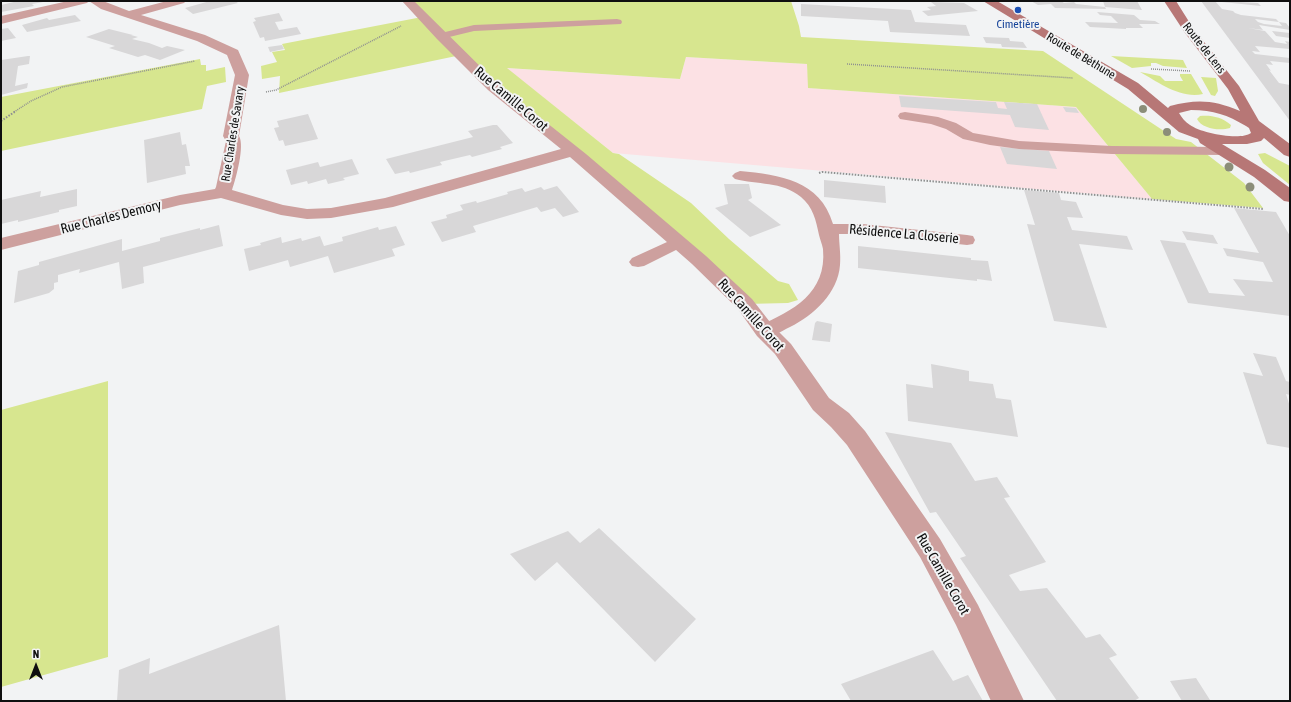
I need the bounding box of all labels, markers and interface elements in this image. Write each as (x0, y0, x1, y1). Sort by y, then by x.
marker: Cimetière (1013, 5, 1023, 15)
place label: Cimetière (997, 17, 1039, 31)
street label: Route de Lens (1180, 20, 1228, 76)
street label: Route de Béthune (1044, 30, 1118, 82)
street label: Rue Camille Corot (471, 63, 551, 135)
street label: Rue Charles de Savary (218, 86, 248, 182)
street label: Rue Charles Demory (59, 196, 163, 238)
street label: Résidence La Closerie (848, 221, 960, 247)
street label: Rue Camille Corot (714, 275, 788, 355)
street label: Rue Camille Corot (913, 530, 973, 618)
north arrow (16, 646, 56, 686)
text: N (33, 648, 39, 660)

